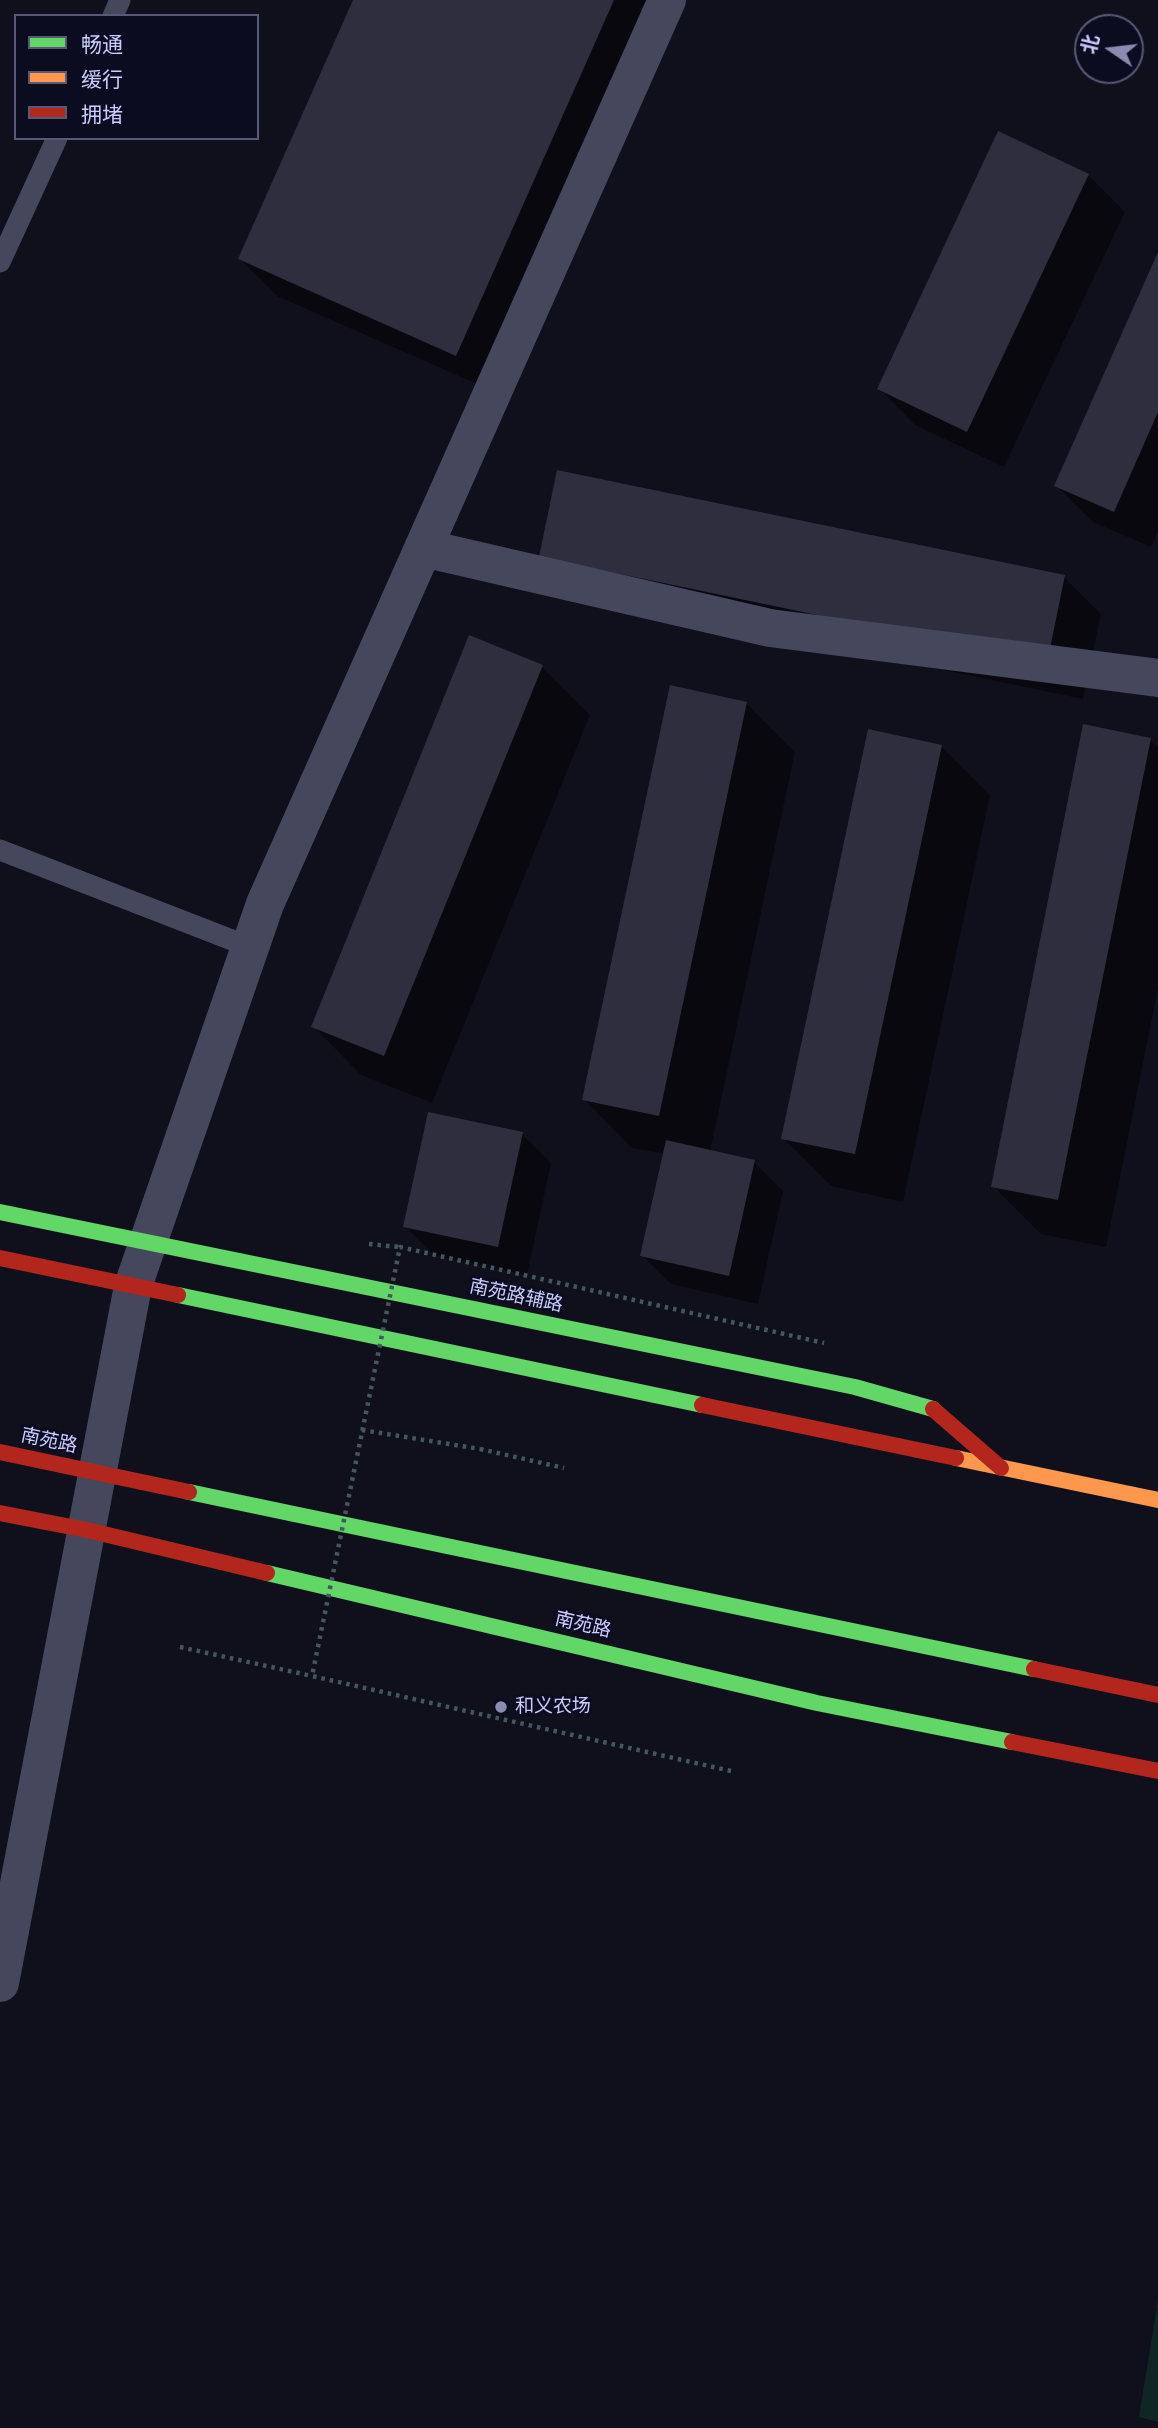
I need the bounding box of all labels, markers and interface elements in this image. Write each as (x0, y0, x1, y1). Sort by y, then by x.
legend (14, 14, 259, 140)
north arrow (1074, 14, 1144, 84)
text: 畅通 (81, 32, 123, 57)
text: 北 (1077, 32, 1104, 56)
text: 缓行 (81, 67, 123, 92)
text: 拥堵 (81, 102, 123, 127)
street label: 南苑路辅路 (467, 1275, 565, 1317)
street label: 南苑路 (19, 1424, 79, 1458)
street label: 南苑路 (553, 1607, 613, 1643)
place label: 和义农场 (515, 1696, 591, 1718)
marker: 和义农场 (493, 1699, 509, 1715)

